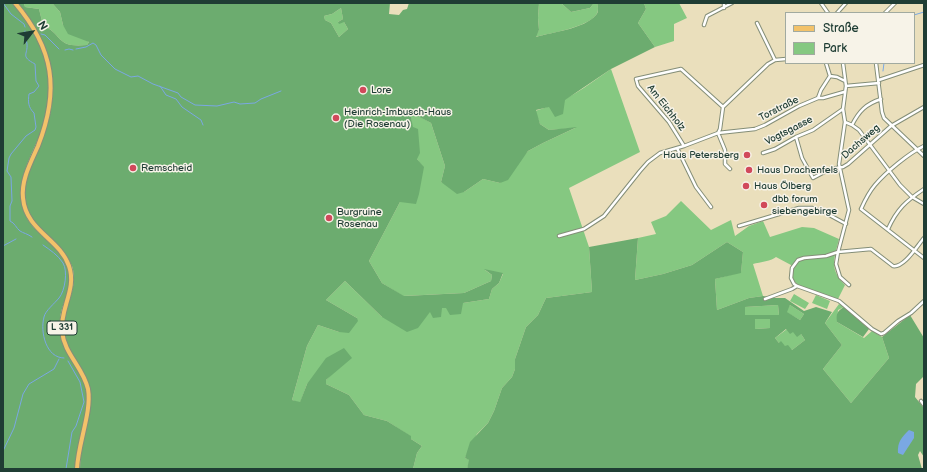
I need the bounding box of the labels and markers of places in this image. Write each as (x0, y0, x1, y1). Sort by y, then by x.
place label: Lore (371, 84, 391, 96)
marker: Lore (358, 85, 368, 95)
place label: Heinrich-Imbusch-Haus (Die Rosenau) (344, 106, 451, 130)
marker: Heinrich-Imbusch-Haus (Die Rosenau) (331, 113, 341, 123)
place label: Haus Petersberg (663, 149, 739, 161)
marker: Haus Petersberg (742, 150, 752, 160)
place label: Remscheid (141, 162, 192, 174)
marker: Remscheid (128, 163, 138, 173)
place label: Haus Drachenfels (757, 164, 838, 176)
marker: Haus Drachenfels (744, 165, 754, 175)
place label: Haus Ölberg (754, 180, 811, 192)
marker: Haus Ölberg (741, 181, 751, 191)
place label: dbb forum siebengebirge (772, 193, 837, 216)
marker: dbb forum siebengebirge (759, 200, 769, 210)
place label: Burgruine Rosenau (337, 206, 382, 230)
marker: Burgruine Rosenau (324, 213, 334, 223)

